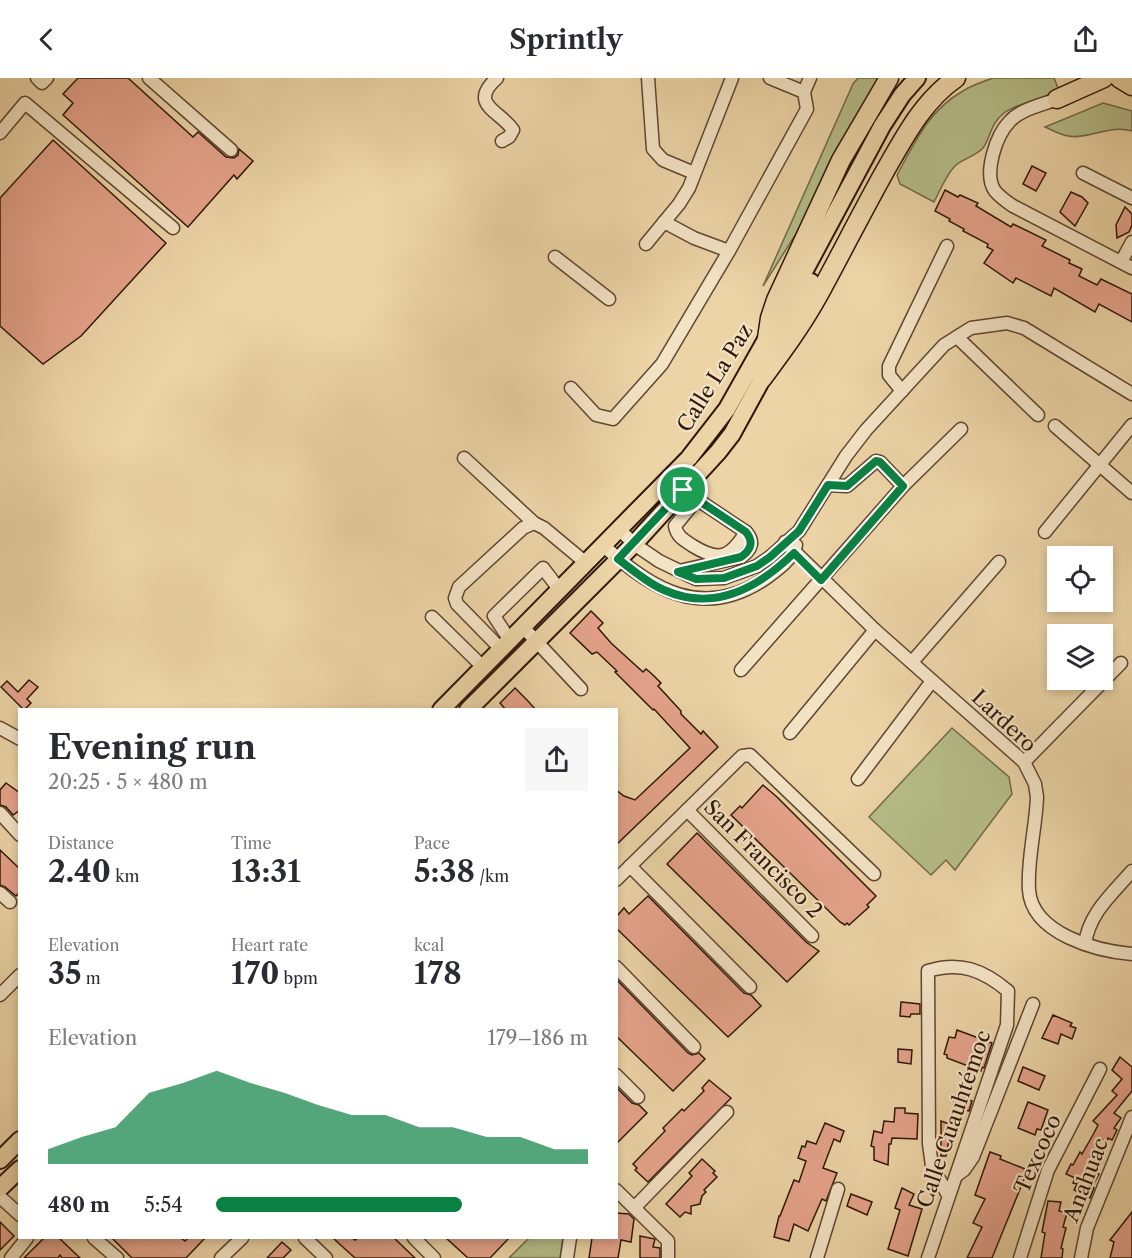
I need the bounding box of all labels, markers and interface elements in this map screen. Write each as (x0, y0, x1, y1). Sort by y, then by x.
icon: back (30, 23, 63, 56)
text: Sprintly (509, 23, 623, 56)
icon: share (1069, 23, 1102, 56)
street label: Calle La Paz (671, 319, 758, 436)
pin (657, 464, 708, 515)
icon: arrive (666, 473, 699, 506)
map controls (1047, 546, 1113, 690)
button: locate (1047, 546, 1113, 612)
button: layers (1047, 624, 1113, 690)
street label: Lardero (967, 684, 1042, 757)
text: Evening run (48, 727, 256, 768)
button: share (525, 728, 588, 791)
text: 20:25 · 5 × 480 m (48, 770, 208, 794)
street label: San Francisco 2 (699, 794, 828, 923)
text: Distance (48, 833, 114, 853)
text: Time (231, 833, 271, 853)
text: Pace (414, 833, 450, 853)
text: 2.40 (48, 853, 111, 890)
text: 13:31 (231, 853, 301, 890)
text: 5:38 (414, 853, 475, 890)
text: km (111, 866, 139, 886)
text: /km (475, 866, 509, 886)
text: Elevation (48, 935, 119, 955)
text: Heart rate (231, 935, 308, 955)
text: kcal (414, 935, 444, 955)
text: 35 (48, 955, 82, 992)
text: 170 (231, 955, 279, 992)
text: 178 (414, 955, 462, 992)
text: m (82, 968, 101, 988)
text: bpm (279, 968, 318, 988)
text: Elevation (48, 1026, 137, 1050)
text: 179–186 m (487, 1026, 588, 1050)
street label: Calle Cuauhtémoc (911, 1027, 996, 1211)
street label: Texcoco (1009, 1110, 1066, 1197)
street label: Anahuac (1058, 1134, 1113, 1226)
text: 480 m (48, 1193, 110, 1217)
text: 5:54 (144, 1193, 183, 1217)

